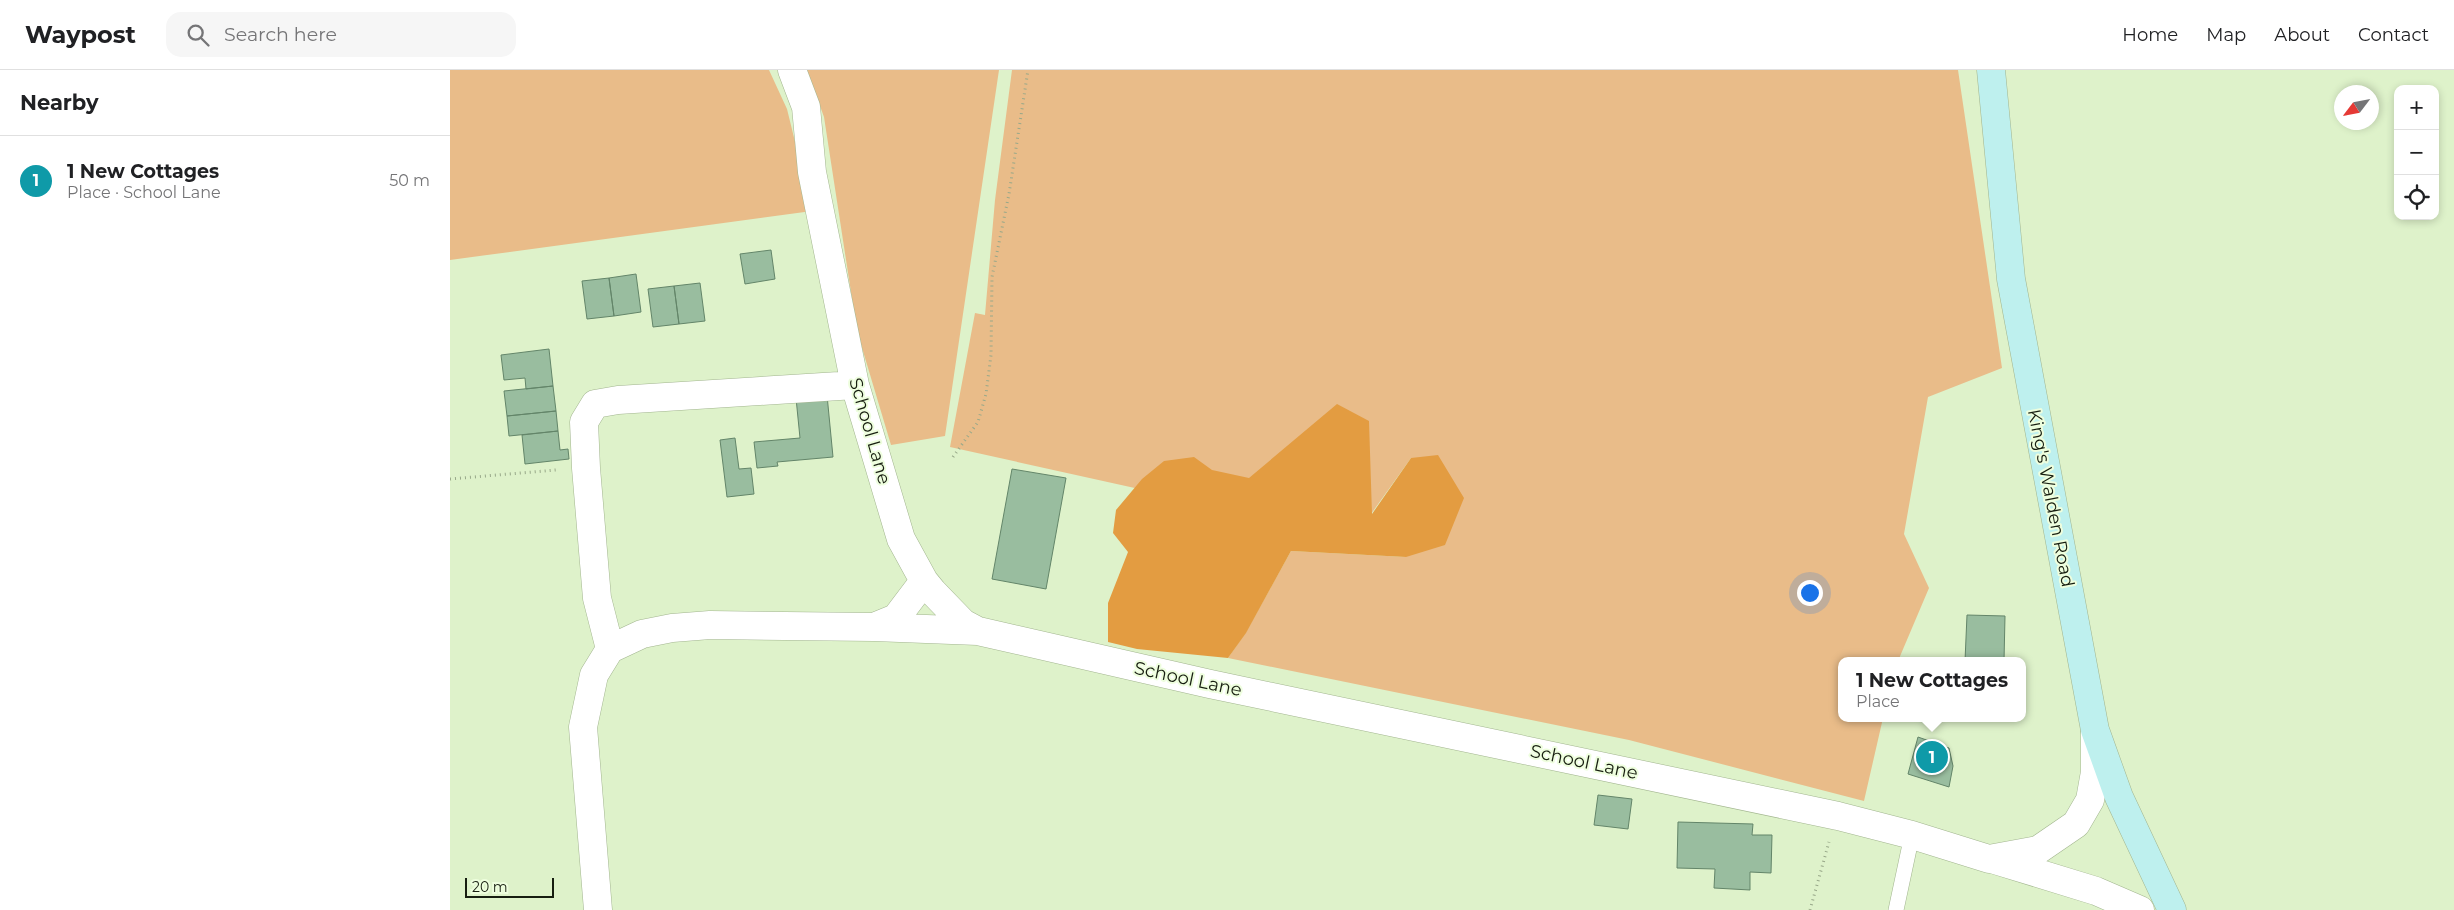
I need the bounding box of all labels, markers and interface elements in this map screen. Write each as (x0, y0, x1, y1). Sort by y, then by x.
search box (166, 12, 516, 57)
text: Waypost (25, 20, 136, 49)
icon: search (184, 21, 212, 49)
text: Search here (224, 23, 337, 46)
text: Home (2122, 24, 2178, 46)
text: Map (2206, 24, 2246, 46)
text: About (2274, 24, 2330, 46)
text: Contact (2358, 24, 2429, 46)
north arrow (2334, 85, 2379, 130)
map controls (2394, 85, 2439, 220)
button: + (2394, 85, 2439, 130)
text: Nearby (20, 90, 99, 115)
button: − (2394, 130, 2439, 175)
text: 1 New Cottages (67, 160, 219, 183)
text: 1 (33, 171, 39, 190)
text: 50 m (389, 171, 430, 190)
button: locate (2394, 175, 2439, 220)
text: Place · School Lane (67, 183, 221, 202)
street label: School Lane (844, 375, 896, 487)
street label: King's Walden Road (2023, 407, 2079, 589)
your location (1797, 580, 1823, 606)
street label: School Lane (1132, 657, 1244, 701)
popup (1838, 657, 2026, 722)
text: 1 New Cottages (1856, 669, 2008, 692)
text: Place (1856, 692, 1900, 711)
pin: 1 (1916, 738, 1948, 776)
street label: School Lane (1528, 740, 1640, 784)
scale bar (465, 875, 554, 898)
text: 20 m (472, 878, 508, 896)

